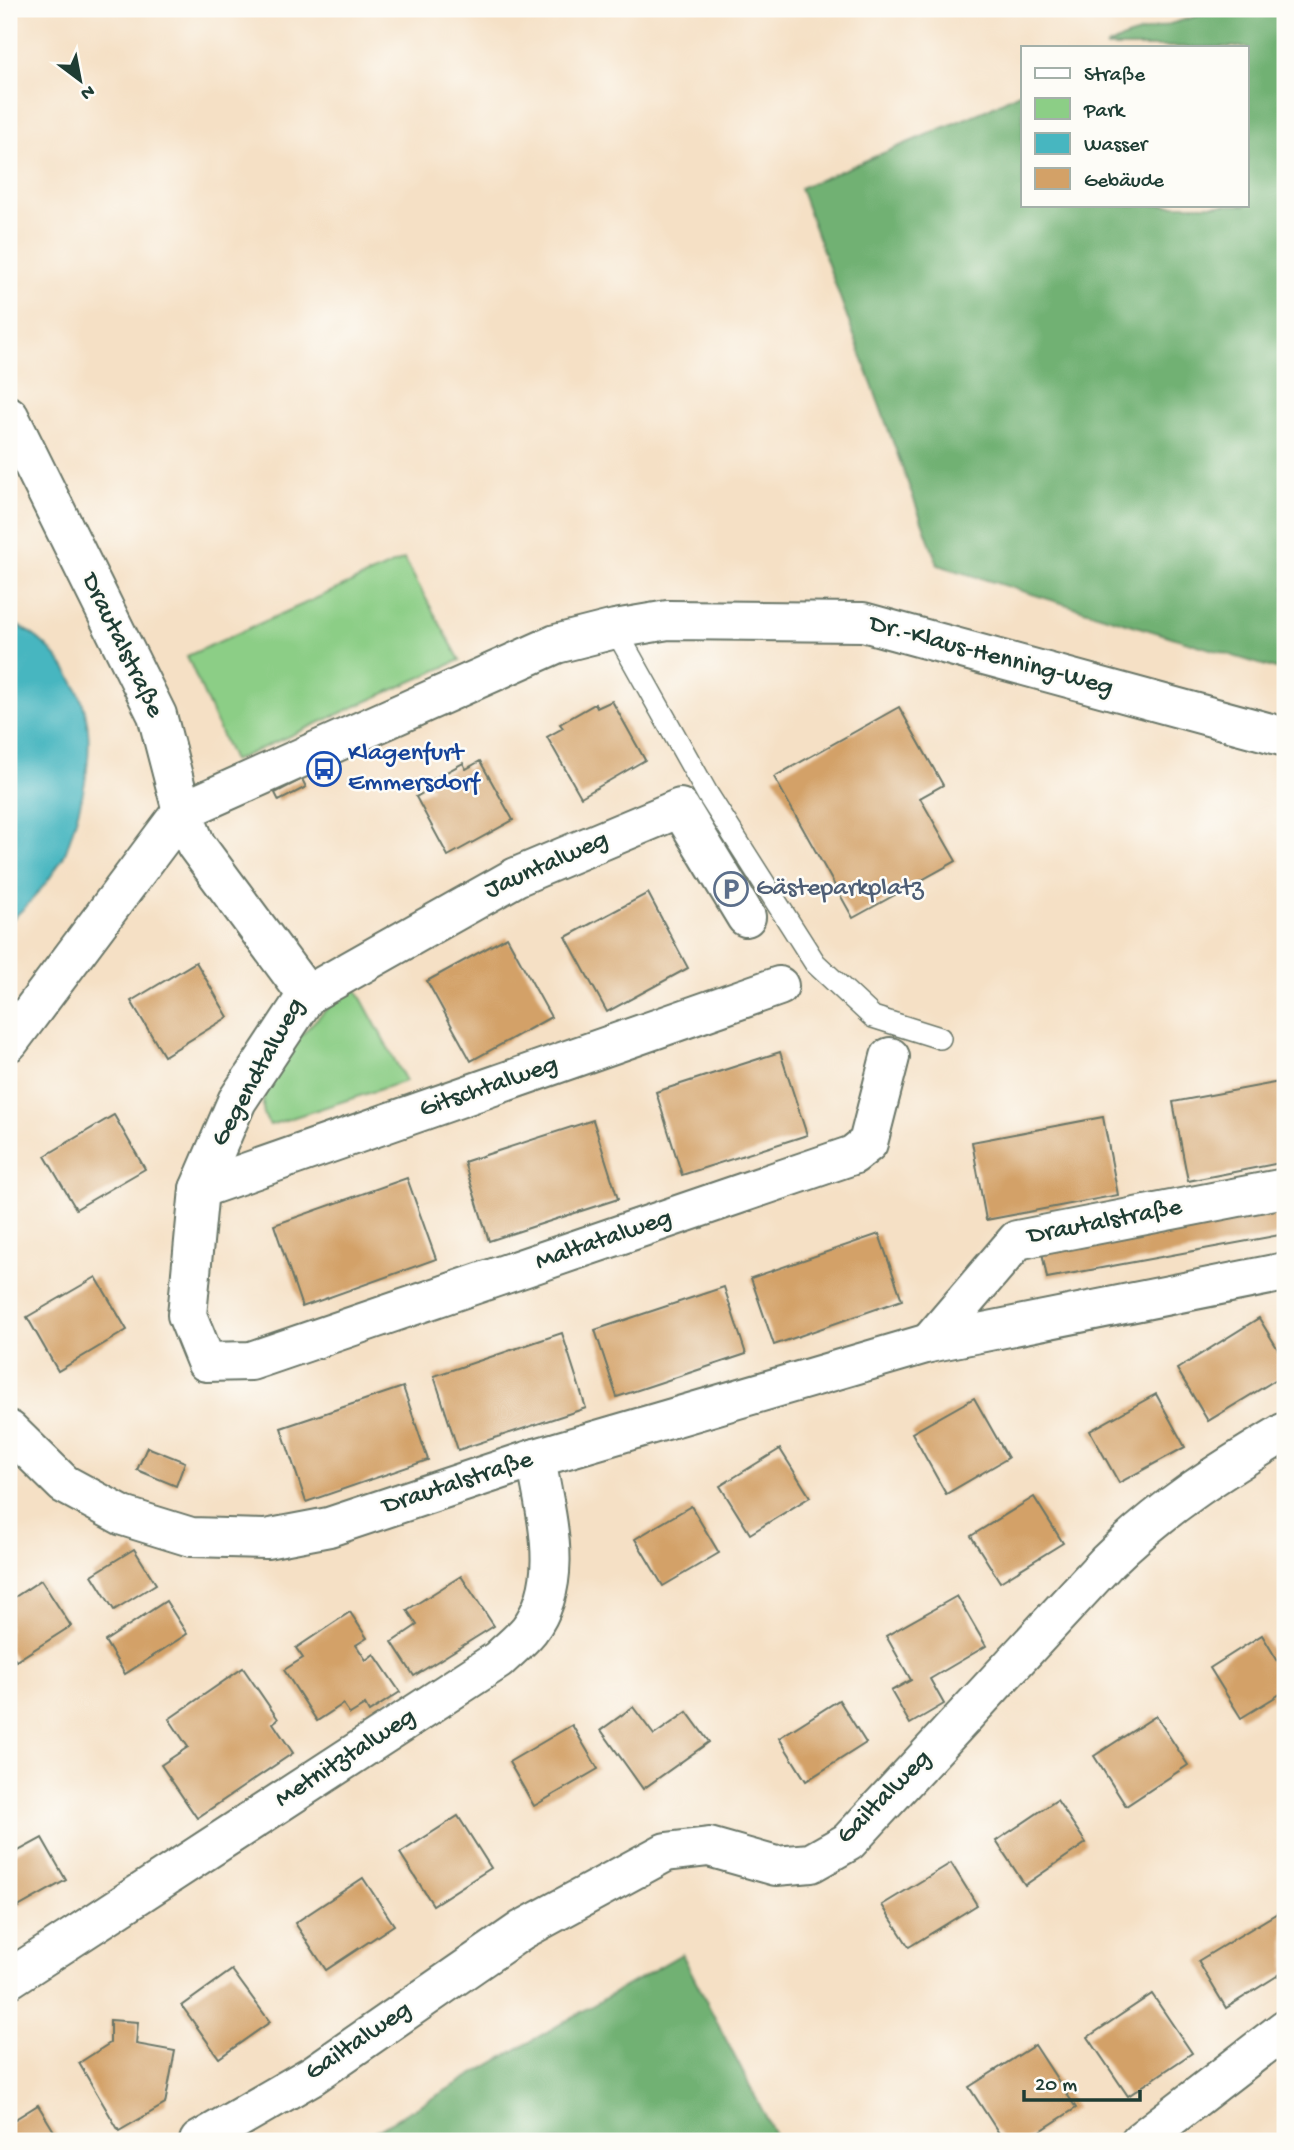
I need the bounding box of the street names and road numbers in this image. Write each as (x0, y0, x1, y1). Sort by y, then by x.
street label: Drautalstraße (72, 567, 170, 724)
street label: Dr.-Klaus-Henning-Weg (864, 609, 1116, 704)
street label: Jauntalweg (480, 825, 614, 907)
street label: Gegendtalweg (206, 993, 312, 1153)
street label: Gitschtalweg (416, 1050, 562, 1126)
street label: Drautalstraße (1023, 1193, 1185, 1254)
street label: Maltatalweg (532, 1203, 676, 1279)
street label: Drautalstraße (377, 1445, 538, 1524)
street label: Metnitztalweg (270, 1702, 422, 1816)
street label: Gailtalweg (831, 1744, 939, 1852)
street label: Gailtalweg (300, 1995, 418, 2089)

